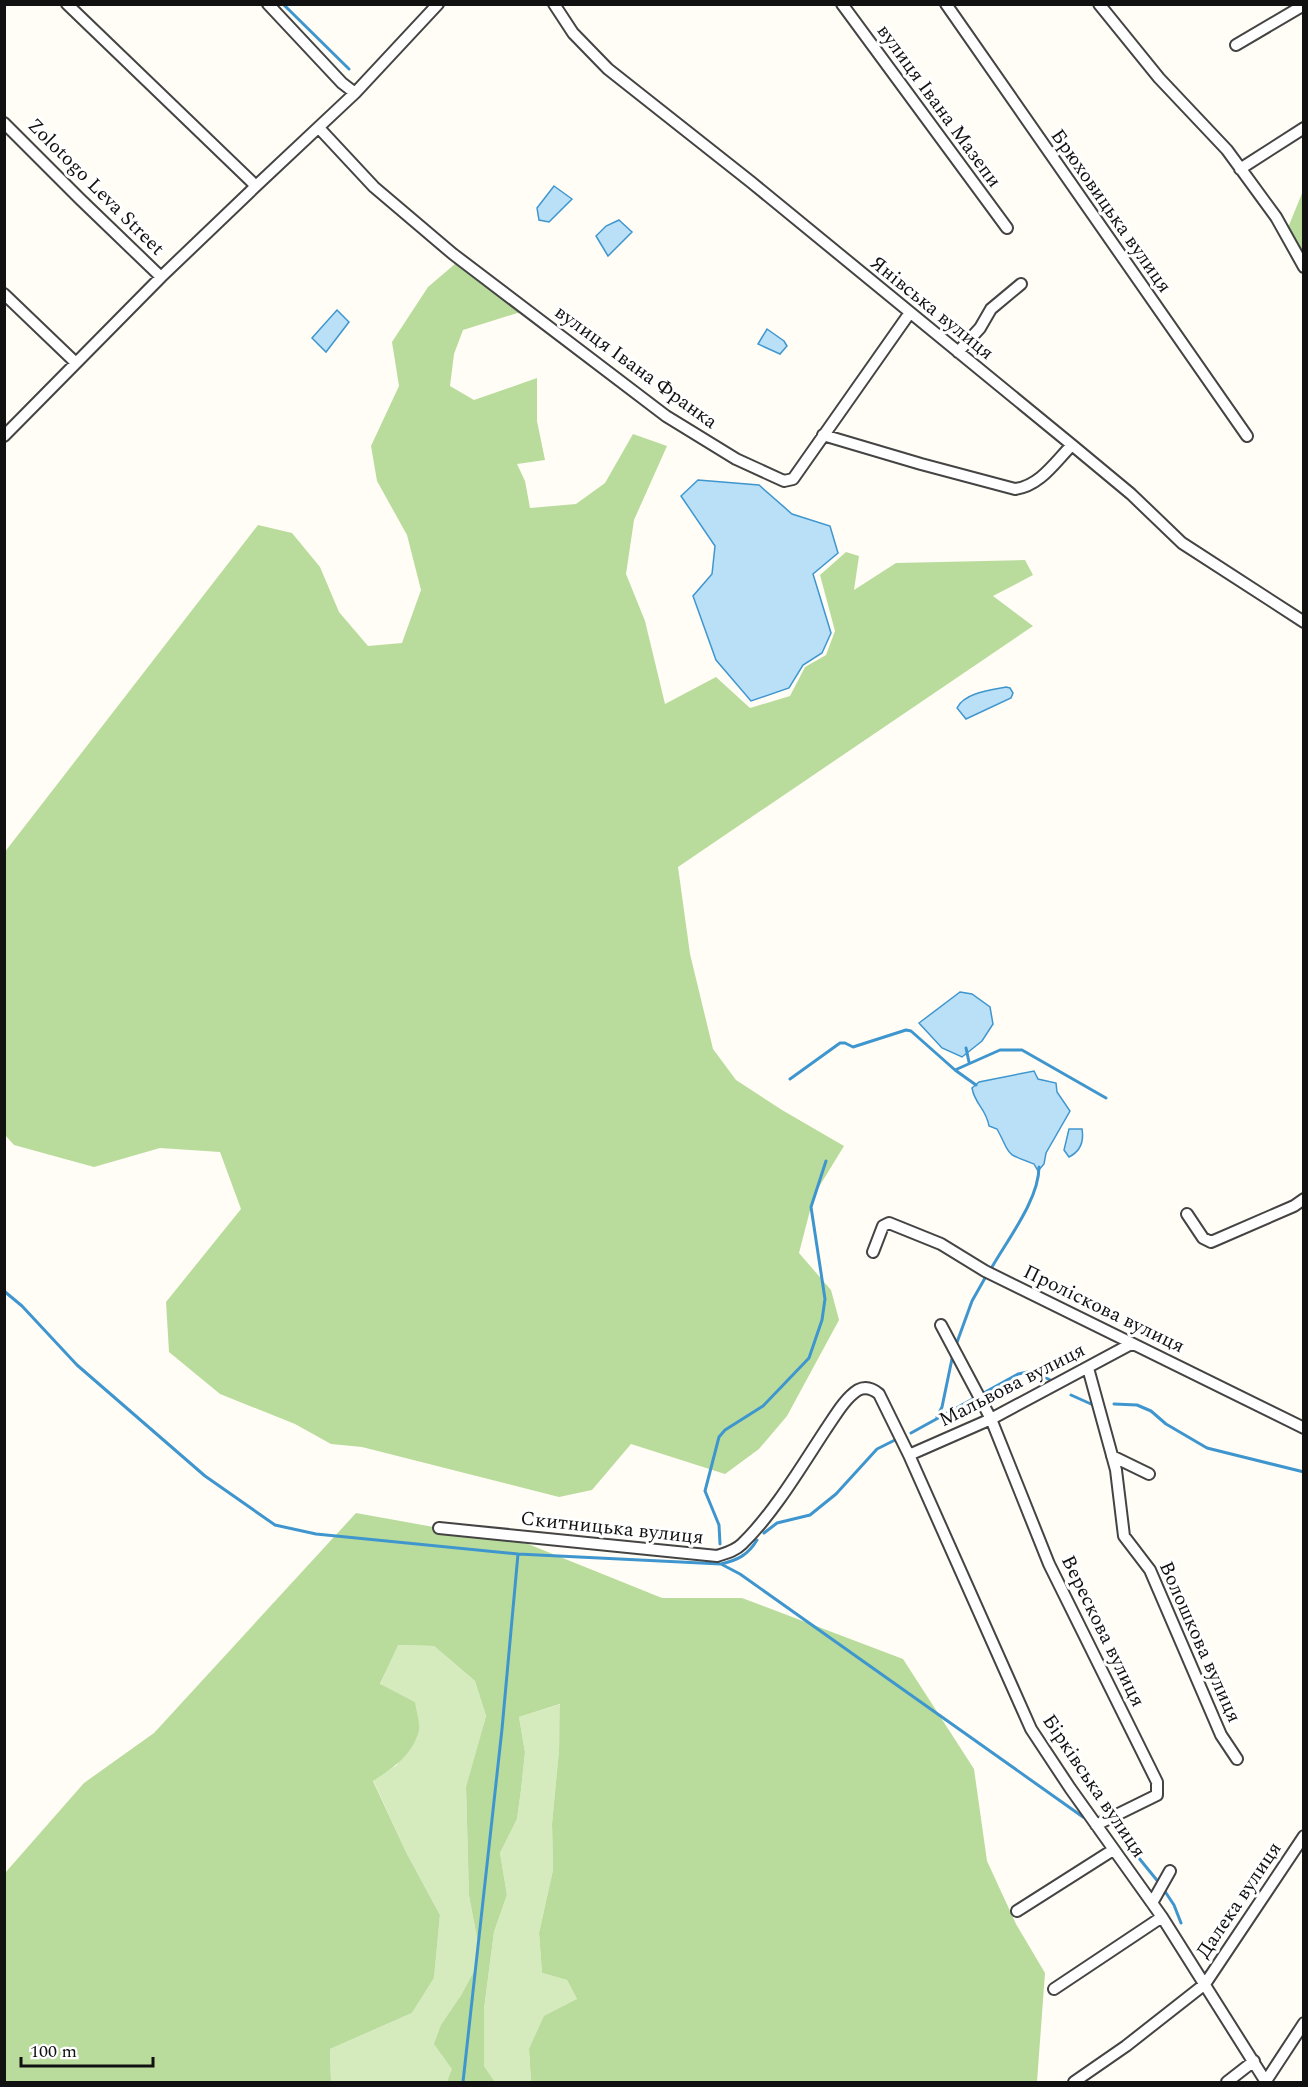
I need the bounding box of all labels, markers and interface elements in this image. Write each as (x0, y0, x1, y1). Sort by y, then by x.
street label: вулиця Івана Мазепи (869, 18, 1009, 194)
street label: Zolotogo Leva Street (20, 111, 172, 263)
street label: Брюховицька вулиця (1043, 123, 1179, 299)
street label: Янівська вулиця (863, 248, 1001, 368)
street label: вулиця Івана Франка (548, 297, 724, 437)
street label: Проліскова вулиця (1018, 1257, 1190, 1361)
street label: Мальвова вулиця (934, 1335, 1090, 1435)
street label: Скитницька вулиця (519, 1503, 705, 1553)
street label: Верескова вулиця (1053, 1550, 1153, 1712)
street label: Волошкова вулиця (1151, 1557, 1249, 1727)
street label: Бірківська вулиця (1035, 1708, 1153, 1864)
street label: Далека вулиця (1189, 1836, 1289, 1964)
scale bar (21, 2030, 153, 2068)
text: 100 m (30, 2038, 77, 2065)

